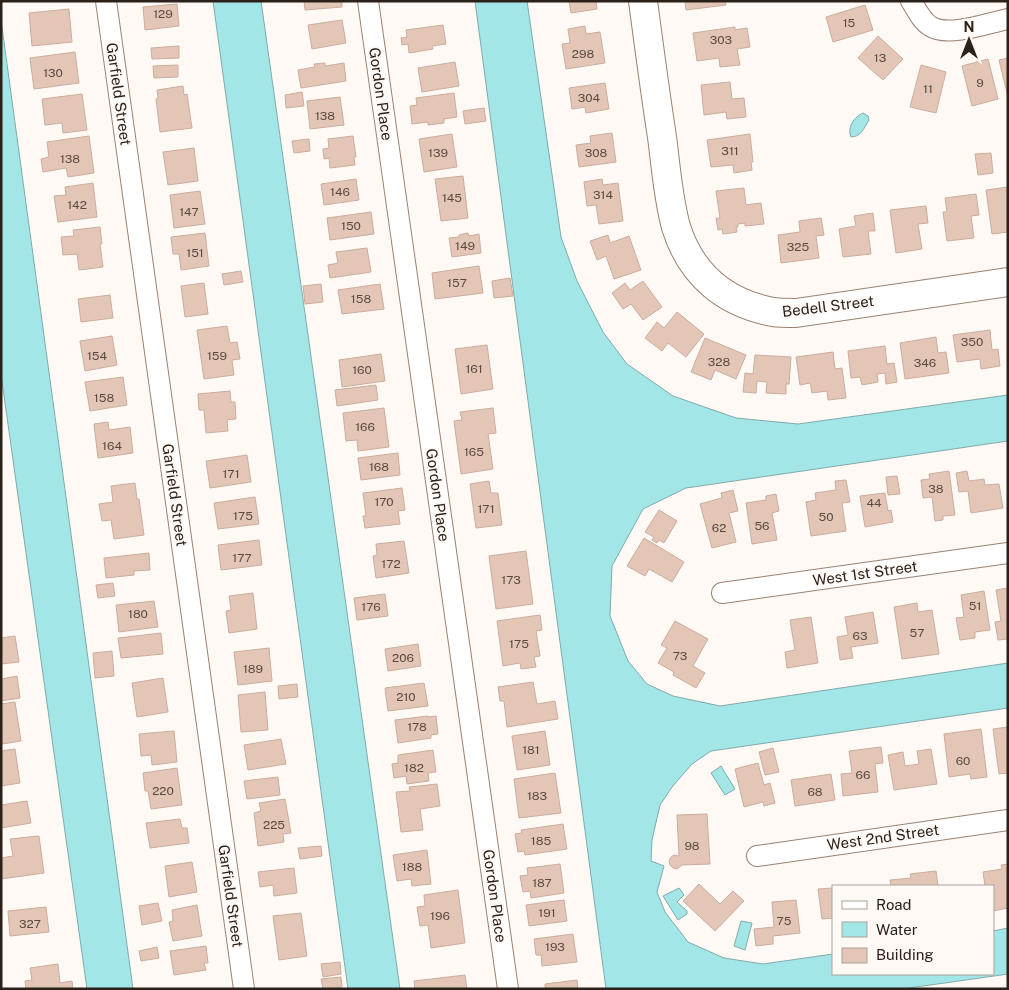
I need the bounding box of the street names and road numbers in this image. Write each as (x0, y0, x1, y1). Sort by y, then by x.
street label: Garfield Street (103, 41, 135, 147)
street label: Gordon Place (366, 46, 396, 142)
street label: Bedell Street (781, 292, 875, 320)
street label: Garfield Street (159, 442, 191, 548)
street label: Gordon Place (423, 447, 453, 543)
street label: West 1st Street (811, 557, 919, 589)
street label: West 2nd Street (826, 821, 940, 853)
street label: Garfield Street (215, 843, 247, 949)
street label: Gordon Place (480, 848, 510, 944)

